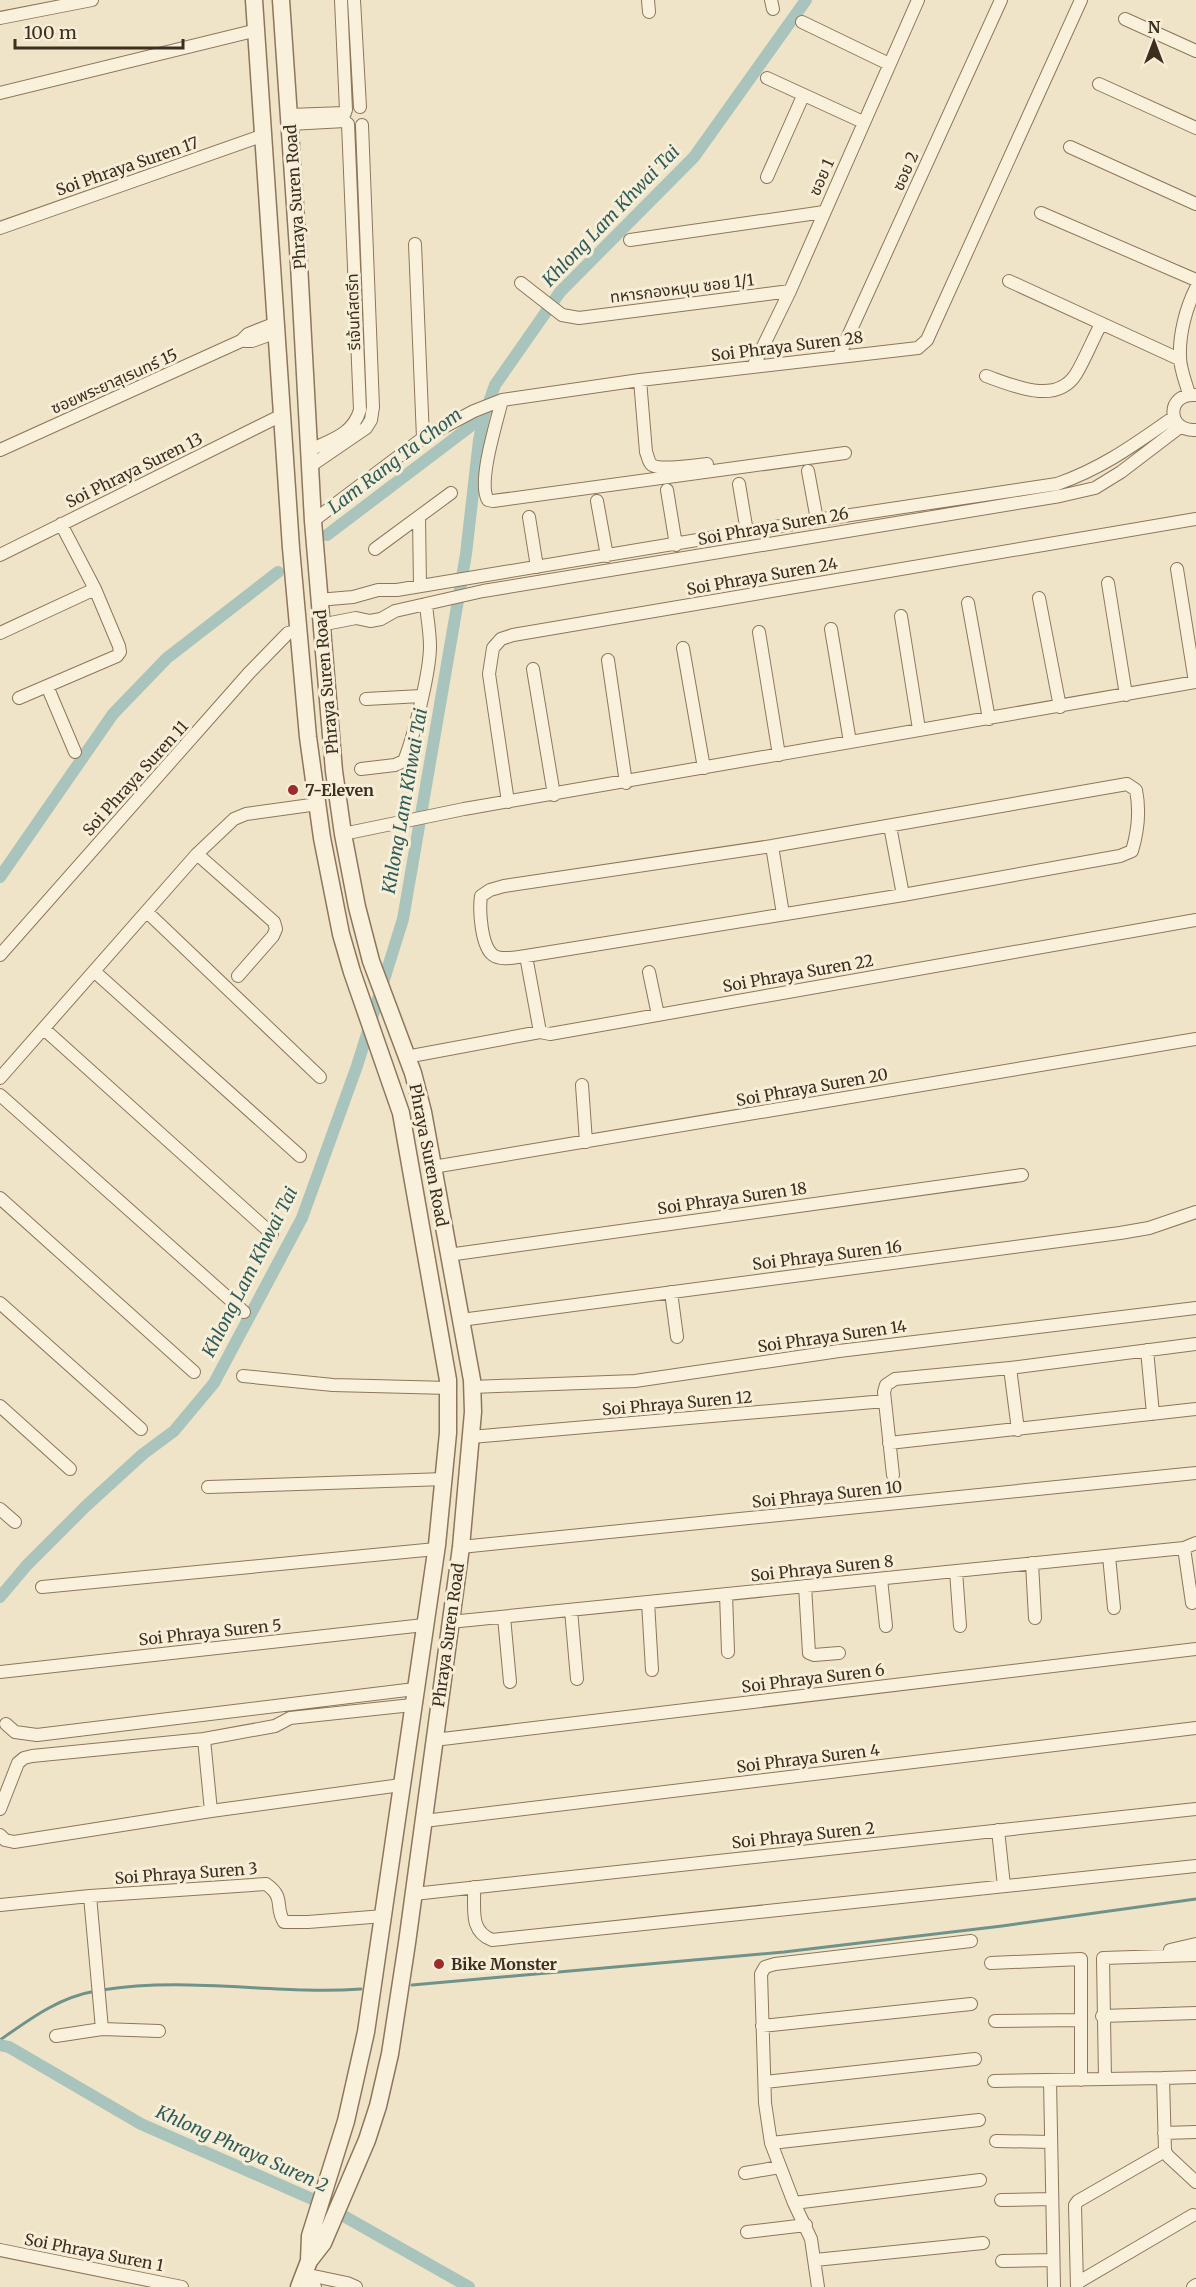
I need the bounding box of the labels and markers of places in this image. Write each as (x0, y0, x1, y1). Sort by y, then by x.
place label: 7-Eleven (305, 780, 374, 800)
marker: 7-Eleven (286, 783, 300, 797)
place label: Bike Monster (451, 1954, 558, 1974)
marker: Bike Monster (432, 1957, 446, 1971)

